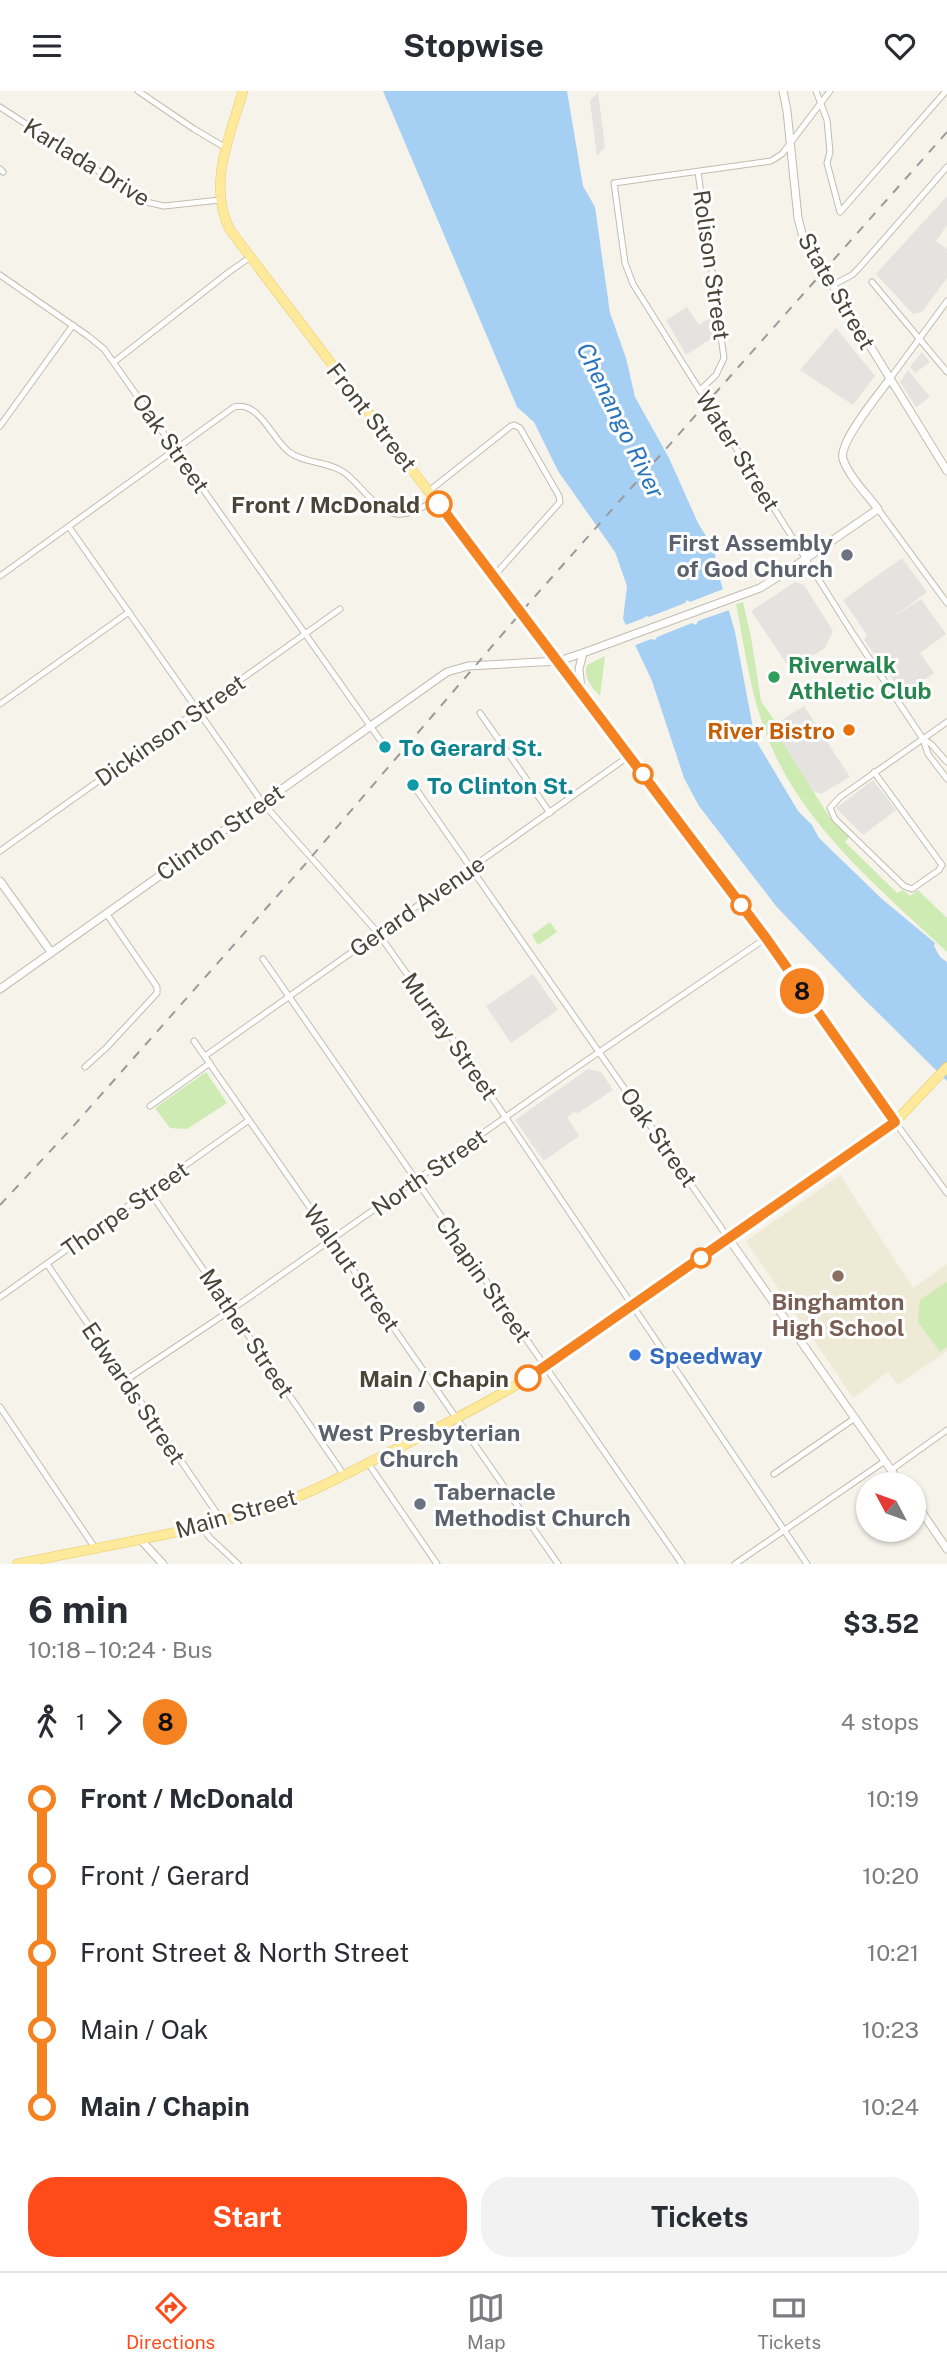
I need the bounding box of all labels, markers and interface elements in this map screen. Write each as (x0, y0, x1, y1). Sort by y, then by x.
icon: menu (28, 27, 66, 65)
text: Stopwise (403, 27, 544, 64)
icon: heart (881, 27, 919, 65)
street label: Karlada Drive (19, 112, 155, 212)
street label: Rolison Street (688, 188, 736, 342)
street label: State Street (793, 228, 881, 354)
water label: Chenango River (571, 338, 671, 503)
street label: Front Street (321, 357, 423, 477)
street label: Water Street (690, 386, 786, 516)
street label: Oak Street (127, 388, 215, 498)
place label: Front / McDonald (231, 491, 420, 518)
marker: Front / McDonald (426, 491, 452, 517)
place label: First Assembly of God Church (668, 529, 833, 582)
marker: First Assembly of God Church (839, 547, 855, 563)
place label: Riverwalk Athletic Club (788, 651, 932, 704)
street label: Dickinson Street (90, 668, 250, 792)
marker: Riverwalk Athletic Club (766, 669, 782, 685)
place label: River Bistro (707, 717, 835, 744)
marker: River Bistro (841, 722, 857, 738)
place label: To Gerard St. (399, 734, 543, 761)
marker: To Gerard St. (377, 739, 393, 755)
unlabelled marker (633, 764, 653, 784)
place label: To Clinton St. (427, 772, 574, 799)
marker: To Clinton St. (405, 777, 421, 793)
street label: Clinton Street (151, 778, 289, 886)
street label: Gerard Avenue (344, 850, 490, 962)
unlabelled marker (731, 895, 751, 915)
street label: Murray Street (396, 967, 504, 1105)
line badge: 8 (779, 968, 825, 1014)
text: 8 (794, 977, 810, 1005)
street label: Oak Street (615, 1082, 703, 1192)
street label: North Street (366, 1123, 492, 1221)
street label: Thorpe Street (57, 1155, 193, 1263)
street label: Walnut Street (298, 1199, 406, 1337)
street label: Chapin Street (431, 1211, 537, 1347)
unlabelled marker (691, 1248, 711, 1268)
street label: Mather Street (194, 1263, 300, 1403)
marker: Binghamton High School (830, 1268, 846, 1284)
place label: Binghamton High School (771, 1288, 905, 1341)
street label: Edwards Street (77, 1317, 191, 1469)
place label: Speedway (649, 1342, 763, 1369)
marker: Speedway (627, 1347, 643, 1363)
place label: Main / Chapin (359, 1365, 509, 1392)
marker: Main / Chapin (515, 1365, 541, 1391)
marker: West Presbyterian Church (411, 1399, 427, 1415)
place label: West Presbyterian Church (318, 1419, 520, 1472)
north arrow (856, 1472, 926, 1542)
map controls (856, 1472, 926, 1542)
place label: Tabernacle Methodist Church (434, 1478, 631, 1531)
street label: Main Street (172, 1483, 300, 1543)
marker: Tabernacle Methodist Church (412, 1496, 428, 1512)
text: 6 min (28, 1587, 129, 1632)
text: $3.52 (843, 1608, 919, 1639)
text: 10:18 – 10:24 · Bus (28, 1636, 212, 1663)
icon: walk (28, 1703, 66, 1741)
icon: forward (95, 1703, 133, 1741)
text: 1 (76, 1708, 85, 1735)
text: 8 (157, 1708, 173, 1736)
text: 4 stops (841, 1708, 919, 1735)
text: Front / McDonald (80, 1783, 294, 1814)
text: 10:19 (867, 1785, 919, 1812)
text: Front / Gerard (80, 1860, 250, 1891)
text: 10:20 (862, 1862, 919, 1889)
text: Front Street & North Street (80, 1937, 409, 1968)
text: 10:21 (867, 1939, 919, 1966)
text: Main / Oak (80, 2014, 208, 2045)
text: 10:23 (862, 2016, 919, 2043)
text: Main / Chapin (80, 2091, 250, 2122)
text: 10:24 (862, 2093, 919, 2120)
button: Start (28, 2177, 467, 2257)
button: Tickets (481, 2177, 919, 2257)
tab: Directions (126, 2289, 215, 2353)
tab: Map (467, 2289, 506, 2353)
tab: Tickets (757, 2289, 821, 2353)

